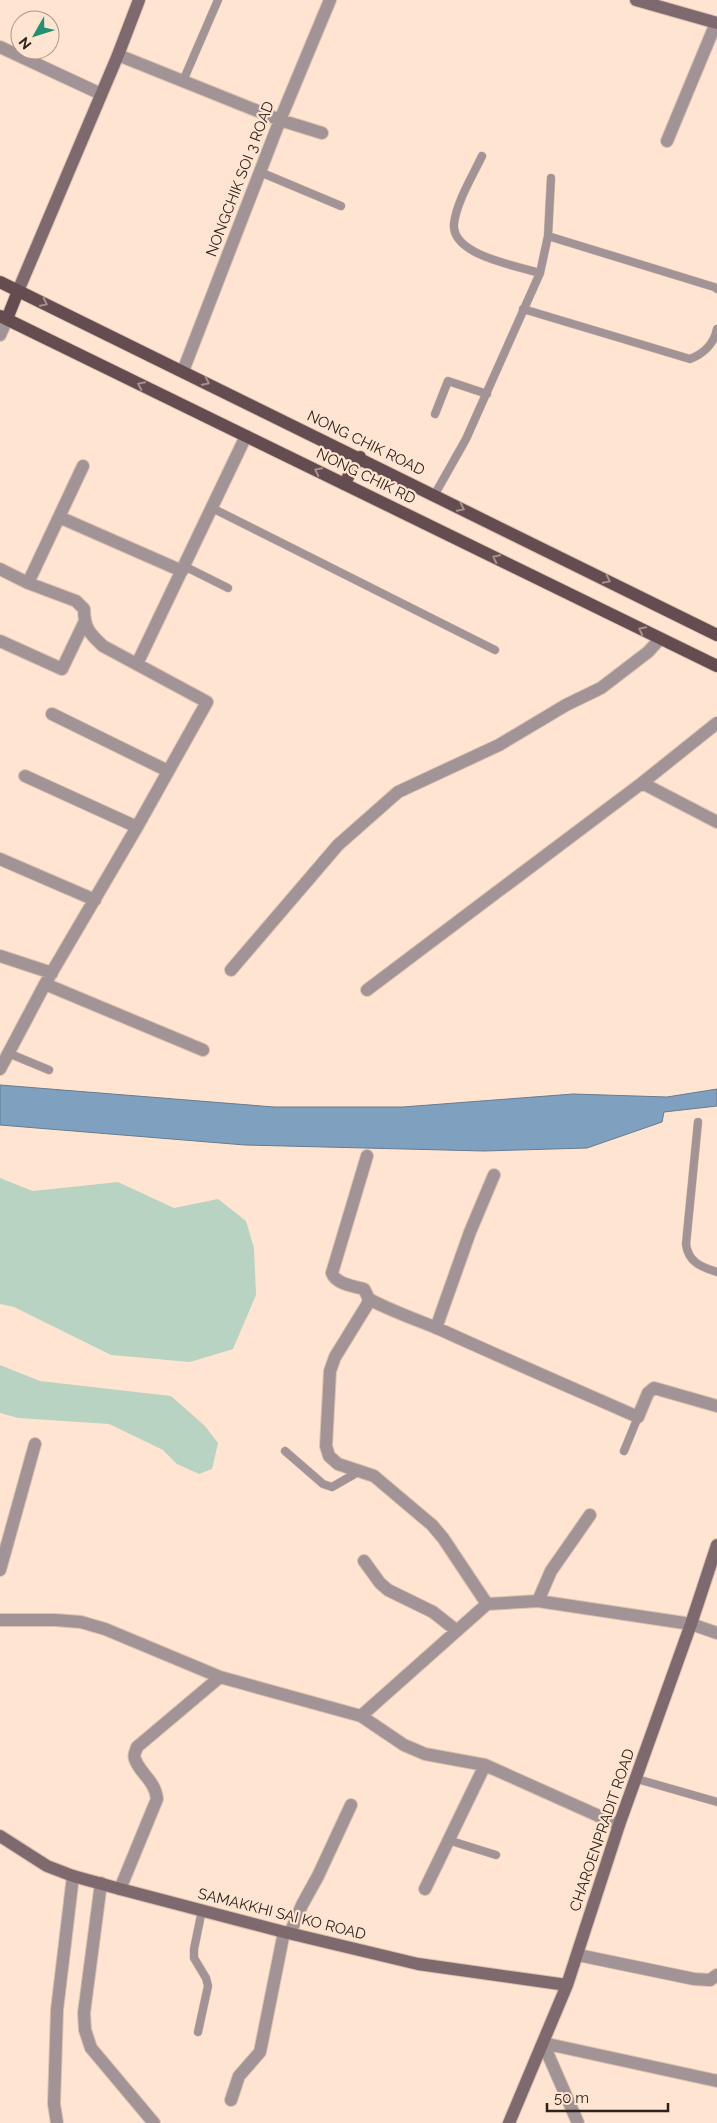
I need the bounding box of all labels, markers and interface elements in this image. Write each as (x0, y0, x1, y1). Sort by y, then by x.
north arrow (10, 10, 60, 60)
text: N (15, 34, 34, 52)
street label: NONGCHIK SOI 3 ROAD (202, 99, 278, 259)
one-way arrow (39, 297, 48, 308)
one-way arrow (201, 376, 210, 386)
one-way arrow (137, 380, 146, 391)
street label: NONG CHIK ROAD (304, 407, 428, 479)
street label: NONG CHIK RD (314, 444, 419, 508)
one-way arrow (315, 468, 324, 478)
one-way arrow (456, 502, 465, 512)
one-way arrow (492, 554, 501, 564)
one-way arrow (602, 574, 611, 584)
one-way arrow (638, 625, 647, 636)
street label: CHAROENPRADIT ROAD (566, 1746, 638, 1914)
street label: SAMAKKHI SAI KO ROAD (196, 1884, 368, 1944)
scale bar (547, 2080, 668, 2112)
text: 50 m (554, 2089, 589, 2107)

